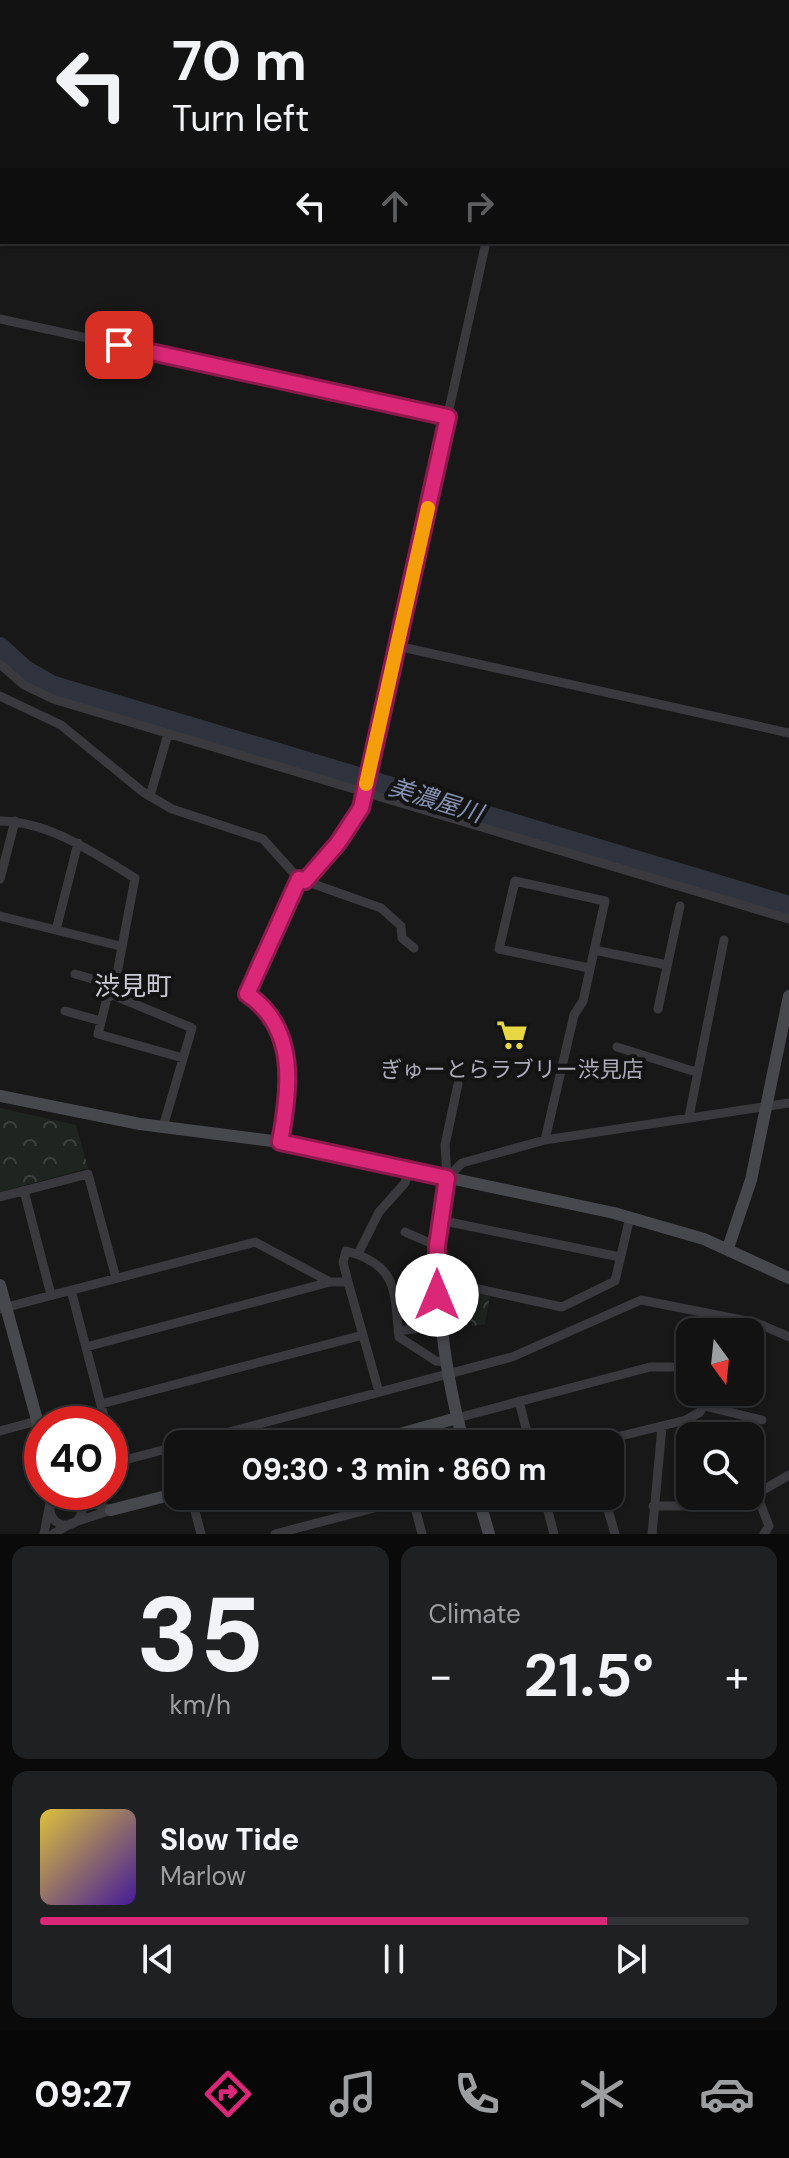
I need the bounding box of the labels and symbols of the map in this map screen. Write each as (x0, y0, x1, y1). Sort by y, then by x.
pin (85, 311, 153, 379)
water label: 美濃屋川 (386, 771, 489, 830)
district label: 渋見町 (94, 969, 172, 1003)
supermarket icon: ぎゅーとらラブリー渋見店 (495, 1018, 529, 1052)
place label: ぎゅーとらラブリー渋見店 (380, 1055, 644, 1084)
position arrow (395, 1253, 479, 1337)
north arrow (676, 1318, 764, 1406)
speed limit sign: 40 (24, 1406, 128, 1510)

